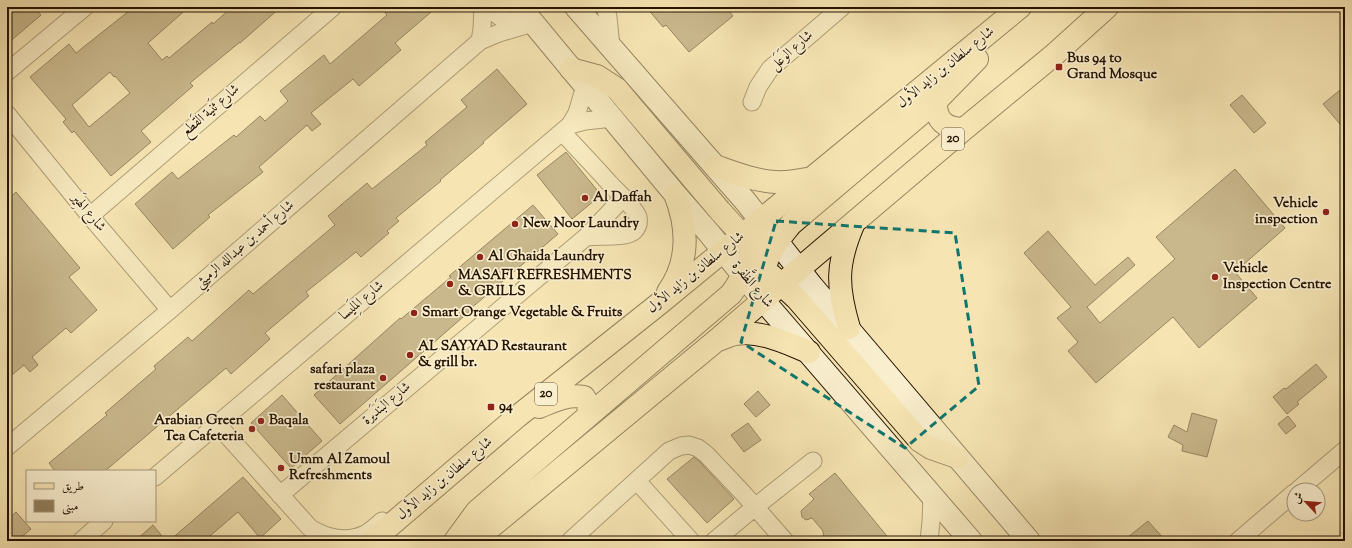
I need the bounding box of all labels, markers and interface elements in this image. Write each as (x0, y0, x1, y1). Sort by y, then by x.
street label: شارع سلطان بن زايد الأول (892, 21, 999, 114)
street label: شارع الوَعَل (765, 25, 818, 76)
place label: Bus 94 to Grand Mosque (1067, 49, 1158, 85)
marker: Bus 94 to Grand Mosque (1054, 62, 1064, 72)
street label: شارع ثَنية القَطع (176, 79, 246, 143)
road number: 20 (942, 128, 964, 150)
street label: شارع الهِيَر (65, 187, 112, 237)
place label: Al Daffah (593, 188, 653, 208)
marker: Al Daffah (580, 193, 590, 203)
place label: Vehicle inspection (1255, 194, 1319, 230)
street label: شارع أحمد بن عبدالله الرميثي (190, 195, 300, 295)
marker: Vehicle inspection (1321, 207, 1331, 217)
place label: New Noor Laundry (523, 214, 639, 234)
marker: New Noor Laundry (510, 219, 520, 229)
street label: شارع سلطان بن زايد الأول (642, 226, 749, 319)
place label: Al Ghaida Laundry (488, 247, 605, 267)
marker: Al Ghaida Laundry (475, 252, 485, 262)
street label: شارع الظَّفرة (726, 255, 780, 313)
place label: Vehicle Inspection Centre (1223, 259, 1332, 295)
place label: MASAFI REFRESHMENTS & GRILLS (458, 266, 632, 302)
marker: Vehicle Inspection Centre (1210, 272, 1220, 282)
street label: شارع المِلَيسا (334, 275, 389, 326)
marker: MASAFI REFRESHMENTS & GRILLS (445, 279, 455, 289)
place label: Smart Orange Vegetable & Fruits (422, 303, 623, 323)
marker: Smart Orange Vegetable & Fruits (409, 308, 419, 318)
place label: AL SAYYAD Restaurant & grill br. (418, 337, 567, 373)
marker: AL SAYYAD Restaurant & grill br. (405, 350, 415, 360)
place label: safari plaza restaurant (310, 360, 376, 396)
marker: safari plaza restaurant (378, 373, 388, 383)
street label: شارع البَندَيرة (357, 376, 416, 430)
road number: 20 (535, 383, 557, 405)
place label: 94 (499, 397, 513, 417)
marker: 94 (486, 402, 496, 412)
place label: Arabian Green Tea Cafeteria (154, 411, 245, 447)
place label: Baqala (269, 411, 309, 431)
marker: Baqala (256, 416, 266, 426)
marker: Arabian Green Tea Cafeteria (247, 424, 257, 434)
street label: شارع سلطان بن زايد الأول (391, 431, 497, 525)
place label: Umm Al Zamoul Refreshments (289, 450, 390, 486)
marker: Umm Al Zamoul Refreshments (276, 463, 286, 473)
legend (26, 470, 156, 522)
text: طريق (62, 478, 84, 496)
north arrow (1286, 482, 1326, 522)
text: ش (1288, 490, 1308, 506)
text: مبنى (62, 498, 78, 516)

